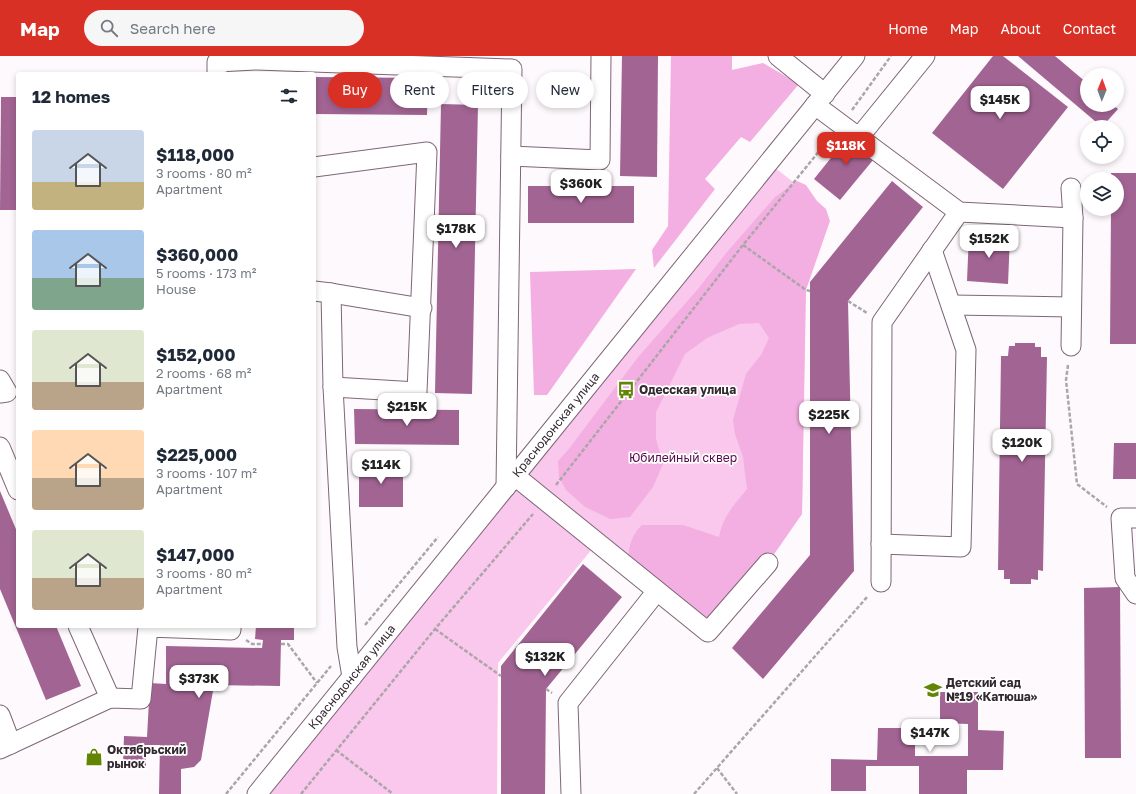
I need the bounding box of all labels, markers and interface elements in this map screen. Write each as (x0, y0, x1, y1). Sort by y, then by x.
search box (84, 10, 364, 46)
text: Map (20, 17, 60, 40)
icon: search (98, 17, 120, 39)
text: Search here (130, 19, 216, 37)
text: Home (888, 20, 928, 37)
text: Map (950, 20, 978, 37)
text: About (1000, 20, 1041, 37)
text: Contact (1063, 20, 1116, 37)
north arrow (1080, 68, 1124, 112)
map controls (1080, 68, 1124, 216)
chip: Buy (328, 72, 382, 108)
chip: Rent (390, 72, 449, 108)
chip: Filters (457, 72, 528, 108)
chip: New (536, 72, 594, 108)
icon: filters (278, 85, 300, 107)
text: 12 homes (32, 86, 110, 107)
pin: $145K (972, 86, 1028, 120)
text: $145K (980, 91, 1020, 107)
button: locate (1080, 120, 1124, 164)
pin: $118K (818, 132, 874, 166)
text: $118K (826, 137, 866, 153)
text: $118,000 (156, 144, 234, 165)
icon: home (64, 146, 112, 194)
text: 3 rooms · 80 m² (156, 165, 252, 181)
pin: $360K (553, 170, 609, 204)
button: layers (1080, 172, 1124, 216)
text: $360K (560, 175, 602, 191)
text: Apartment (156, 181, 223, 197)
pin: $178K (428, 215, 484, 249)
text: $178K (436, 220, 476, 236)
pin: $152K (961, 225, 1017, 259)
text: $152K (969, 230, 1009, 246)
text: $360,000 (156, 244, 238, 265)
icon: home (64, 246, 112, 294)
text: 5 rooms · 173 m² (156, 265, 256, 281)
text: House (156, 281, 196, 297)
text: $152,000 (156, 344, 235, 365)
icon: home (64, 346, 112, 394)
text: 2 rooms · 68 m² (156, 365, 251, 381)
street label: Краснодонская улица (509, 369, 602, 480)
bus stop icon: Одесская улица (616, 380, 636, 400)
text: Apartment (156, 381, 223, 397)
place label: Одесская улица (639, 382, 736, 397)
pin: $215K (379, 393, 435, 427)
text: $215K (387, 398, 427, 414)
pin: $225K (801, 401, 857, 435)
text: $225K (808, 406, 850, 422)
pin: $120K (994, 429, 1050, 463)
text: $120K (1001, 434, 1043, 450)
text: $225,000 (156, 444, 237, 465)
icon: home (64, 446, 112, 494)
park label: Юбилейный сквер (629, 450, 737, 465)
pin: $114K (353, 451, 409, 485)
text: $114K (361, 456, 401, 472)
text: 3 rooms · 107 m² (156, 465, 257, 481)
text: Apartment (156, 481, 223, 497)
text: $147,000 (156, 544, 235, 565)
icon: home (64, 546, 112, 594)
text: 3 rooms · 80 m² (156, 565, 252, 581)
text: Apartment (156, 581, 223, 597)
street label: Краснодонская улица (305, 621, 398, 732)
pin: $132K (517, 643, 573, 677)
text: $132K (525, 648, 565, 664)
pin: $373K (171, 665, 227, 699)
text: $373K (178, 670, 220, 686)
place label: Детский сад №19 «Катюша» (946, 675, 1038, 704)
school or university icon: Детский сад №19 «Катюша» (923, 680, 943, 700)
pin: $147K (902, 719, 958, 753)
text: $147K (910, 724, 950, 740)
place label: Октябрьский рынок (107, 742, 186, 771)
shop icon: Октябрьский рынок (84, 747, 104, 767)

